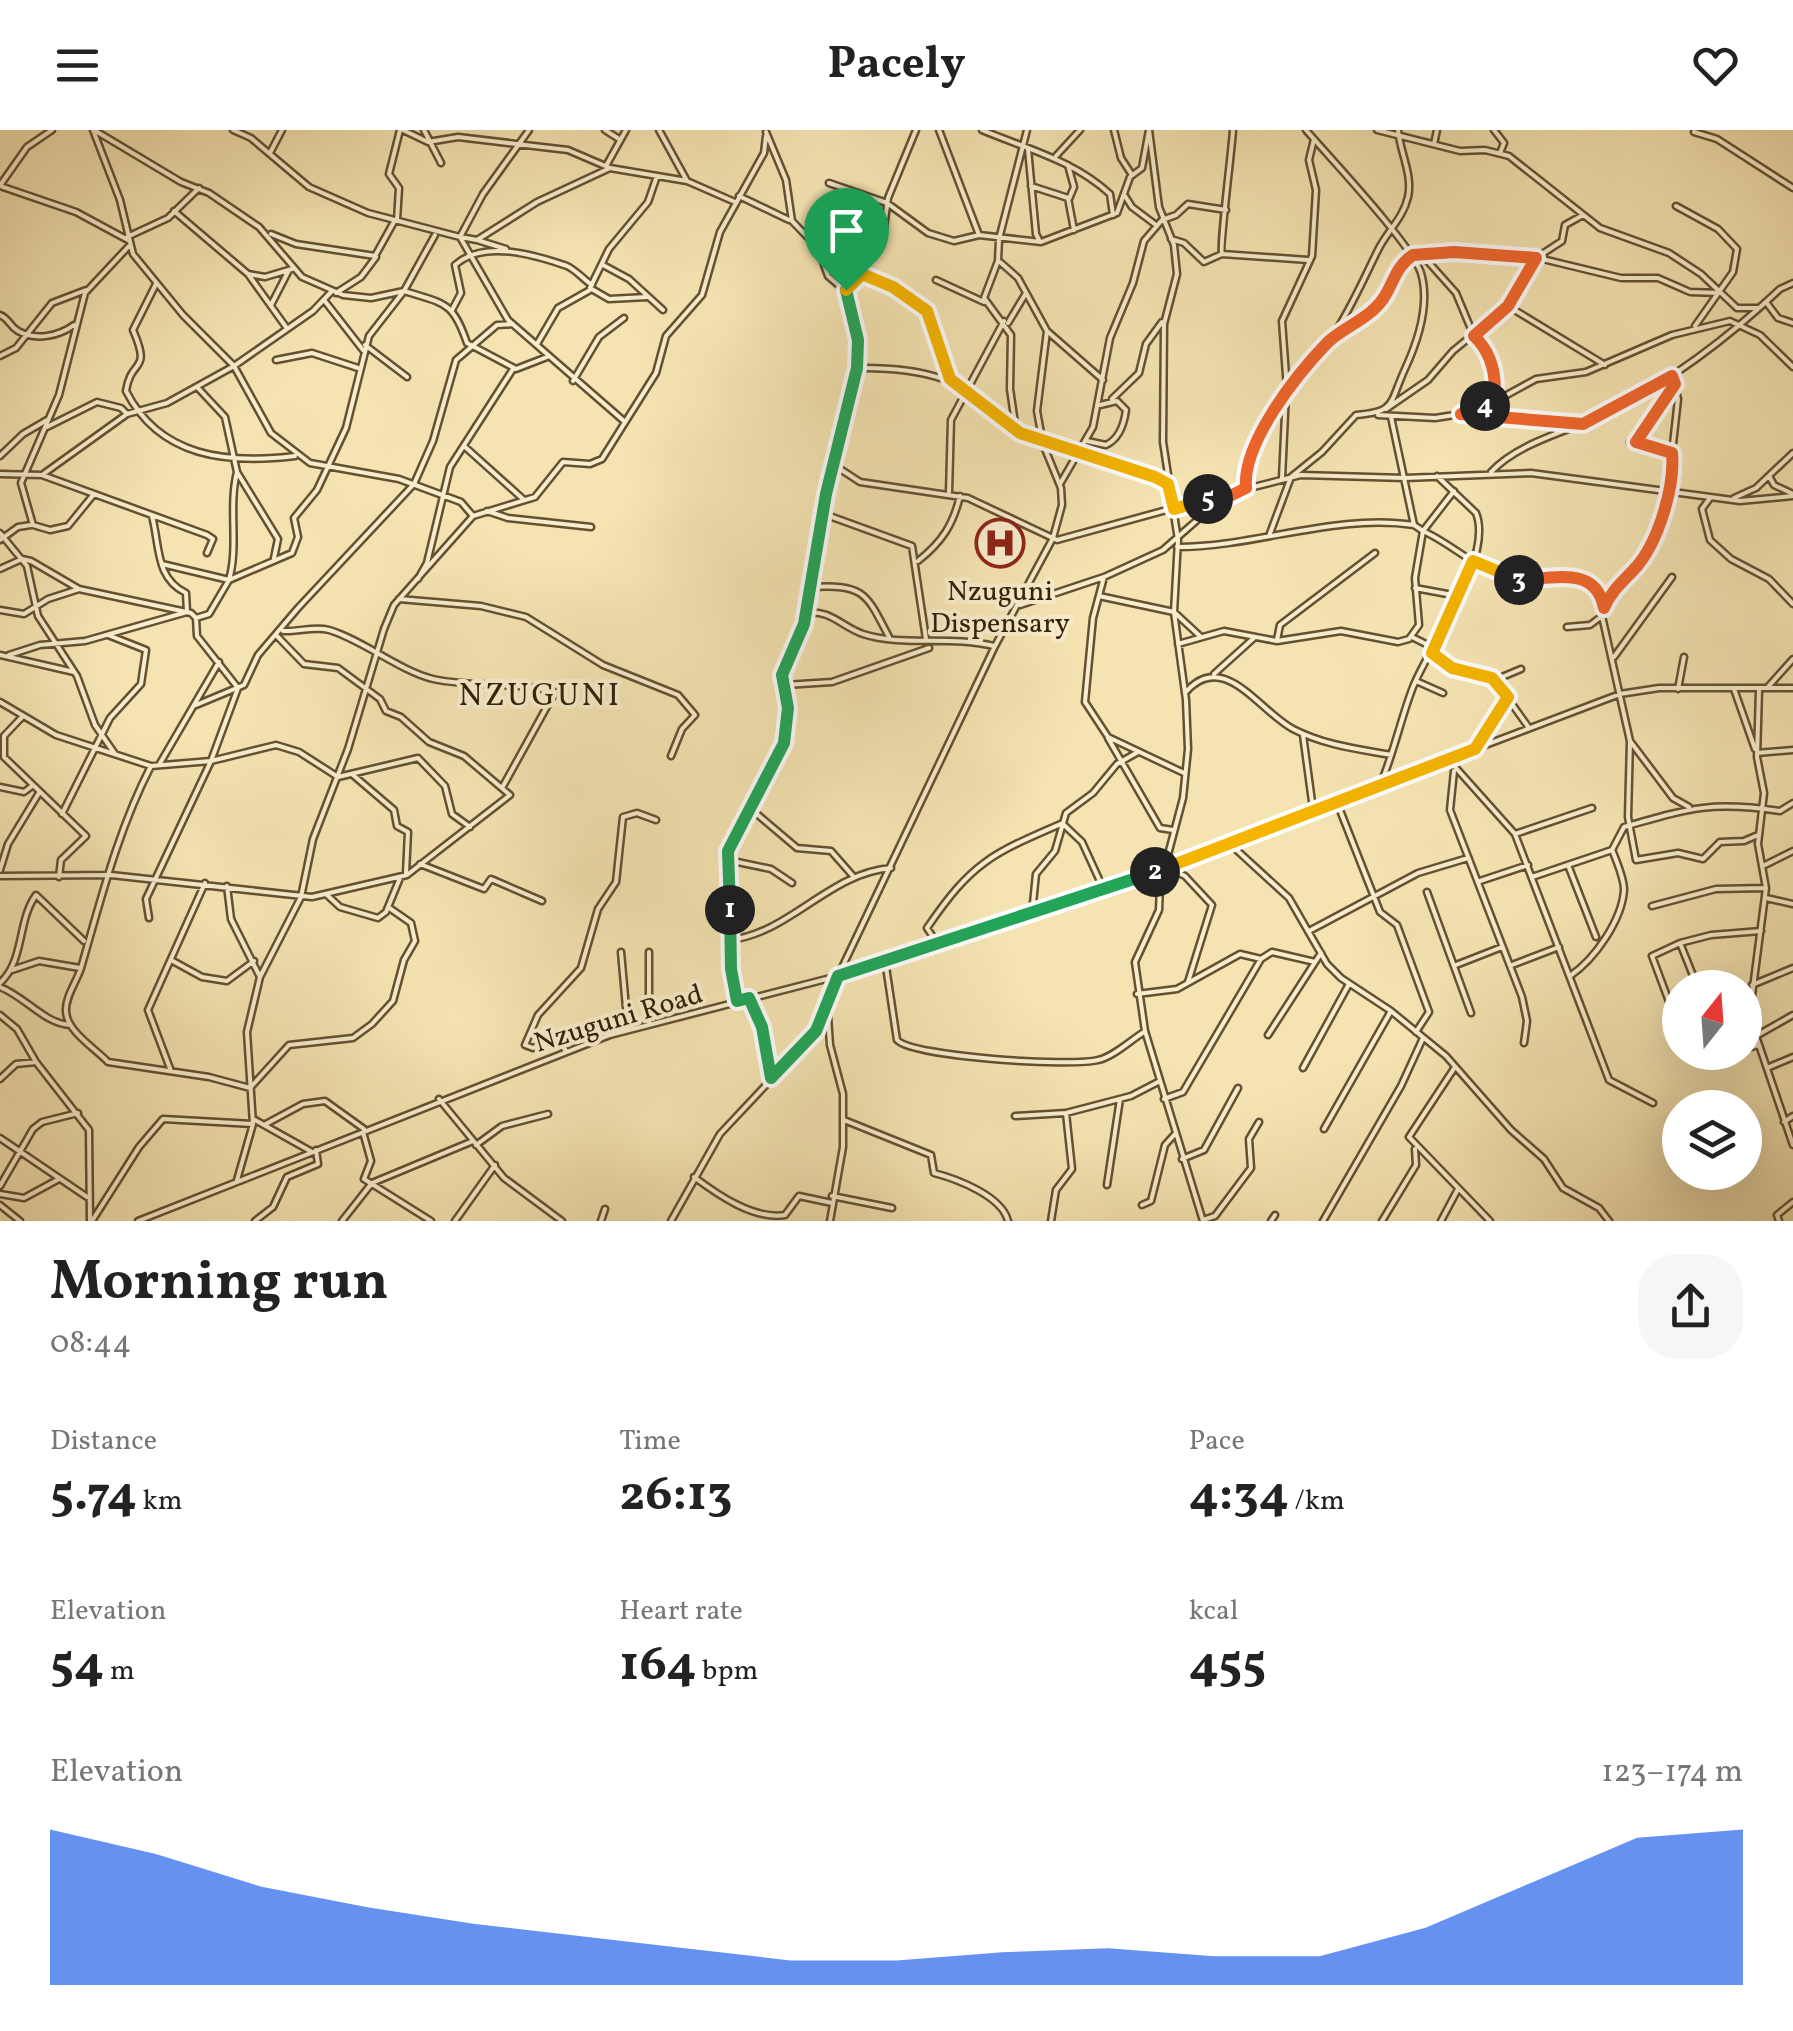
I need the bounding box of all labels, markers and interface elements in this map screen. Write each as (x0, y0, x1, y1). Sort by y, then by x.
text: Pacely (828, 34, 965, 97)
icon: menu (50, 38, 105, 93)
icon: heart (1688, 38, 1743, 93)
pin (804, 188, 889, 291)
icon: arrive (819, 203, 874, 258)
pin: 4 (1460, 381, 1510, 431)
text: 4 (1477, 386, 1493, 425)
pin: 5 (1183, 474, 1233, 524)
text: 5 (1201, 479, 1215, 518)
hospital icon: Nzuguni Dispensary (974, 517, 1026, 569)
pin: 3 (1494, 555, 1544, 605)
text: 3 (1512, 560, 1526, 599)
place label: Nzuguni Dispensary (930, 573, 1070, 644)
district label: NZUGUNI (458, 675, 622, 719)
pin: 2 (1130, 847, 1180, 897)
text: 2 (1148, 852, 1162, 891)
pin: 1 (705, 885, 755, 935)
text: 1 (724, 890, 736, 929)
north arrow (1662, 970, 1762, 1070)
map controls (1662, 970, 1762, 1190)
street label: Nzuguni Road (530, 975, 708, 1064)
button: layers (1662, 1090, 1762, 1190)
text: Morning run (50, 1246, 389, 1322)
button: share (1638, 1254, 1743, 1359)
text: 08:44 (50, 1322, 131, 1366)
text: Distance (50, 1422, 157, 1461)
text: Time (619, 1422, 681, 1461)
text: Pace (1189, 1422, 1245, 1461)
text: 5.74 (50, 1461, 137, 1531)
text: 26:13 (619, 1461, 733, 1531)
text: 4:34 (1189, 1461, 1289, 1531)
text: km (137, 1482, 183, 1521)
text: /km (1289, 1482, 1345, 1521)
text: Elevation (50, 1592, 166, 1631)
text: Heart rate (619, 1592, 743, 1631)
text: kcal (1189, 1592, 1238, 1631)
text: 54 (50, 1631, 104, 1701)
text: 164 (619, 1631, 696, 1701)
text: 455 (1189, 1631, 1266, 1701)
text: m (104, 1652, 135, 1691)
text: bpm (696, 1652, 758, 1691)
text: Elevation (50, 1751, 183, 1795)
text: 123–174 m (1601, 1751, 1743, 1795)

